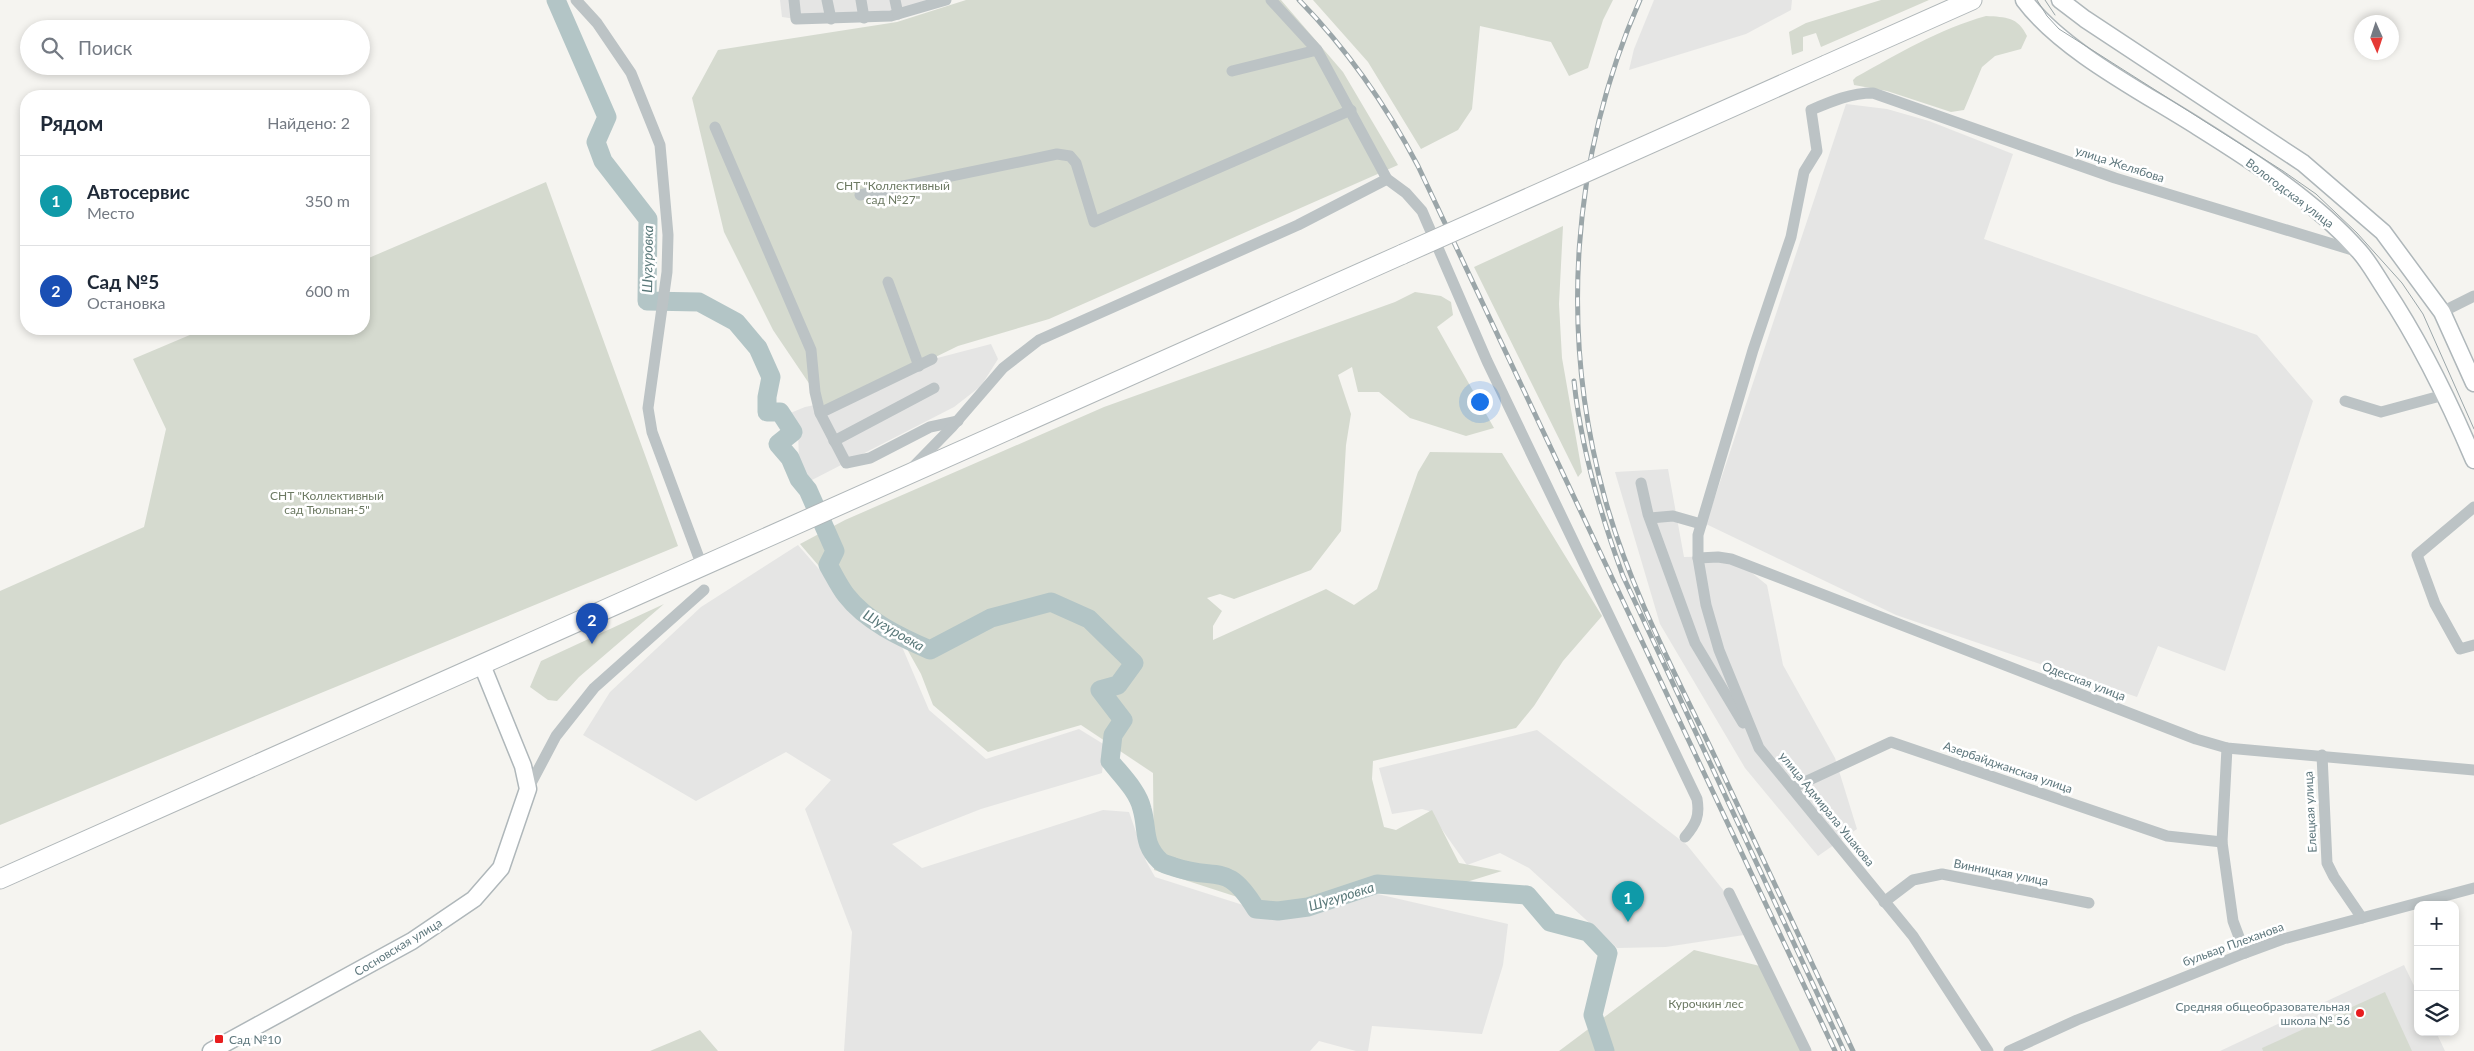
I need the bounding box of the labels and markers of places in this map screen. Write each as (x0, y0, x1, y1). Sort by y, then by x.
pin: 2 (576, 603, 608, 644)
pin: 1 (1612, 881, 1644, 922)
place label: Средняя общеобразовательная школа № 56 (2175, 999, 2350, 1028)
marker: Средняя общеобразовательная школа № 56 (2354, 1007, 2366, 1019)
place label: Сад №10 (229, 1032, 281, 1047)
marker: Сад №10 (213, 1033, 225, 1045)

